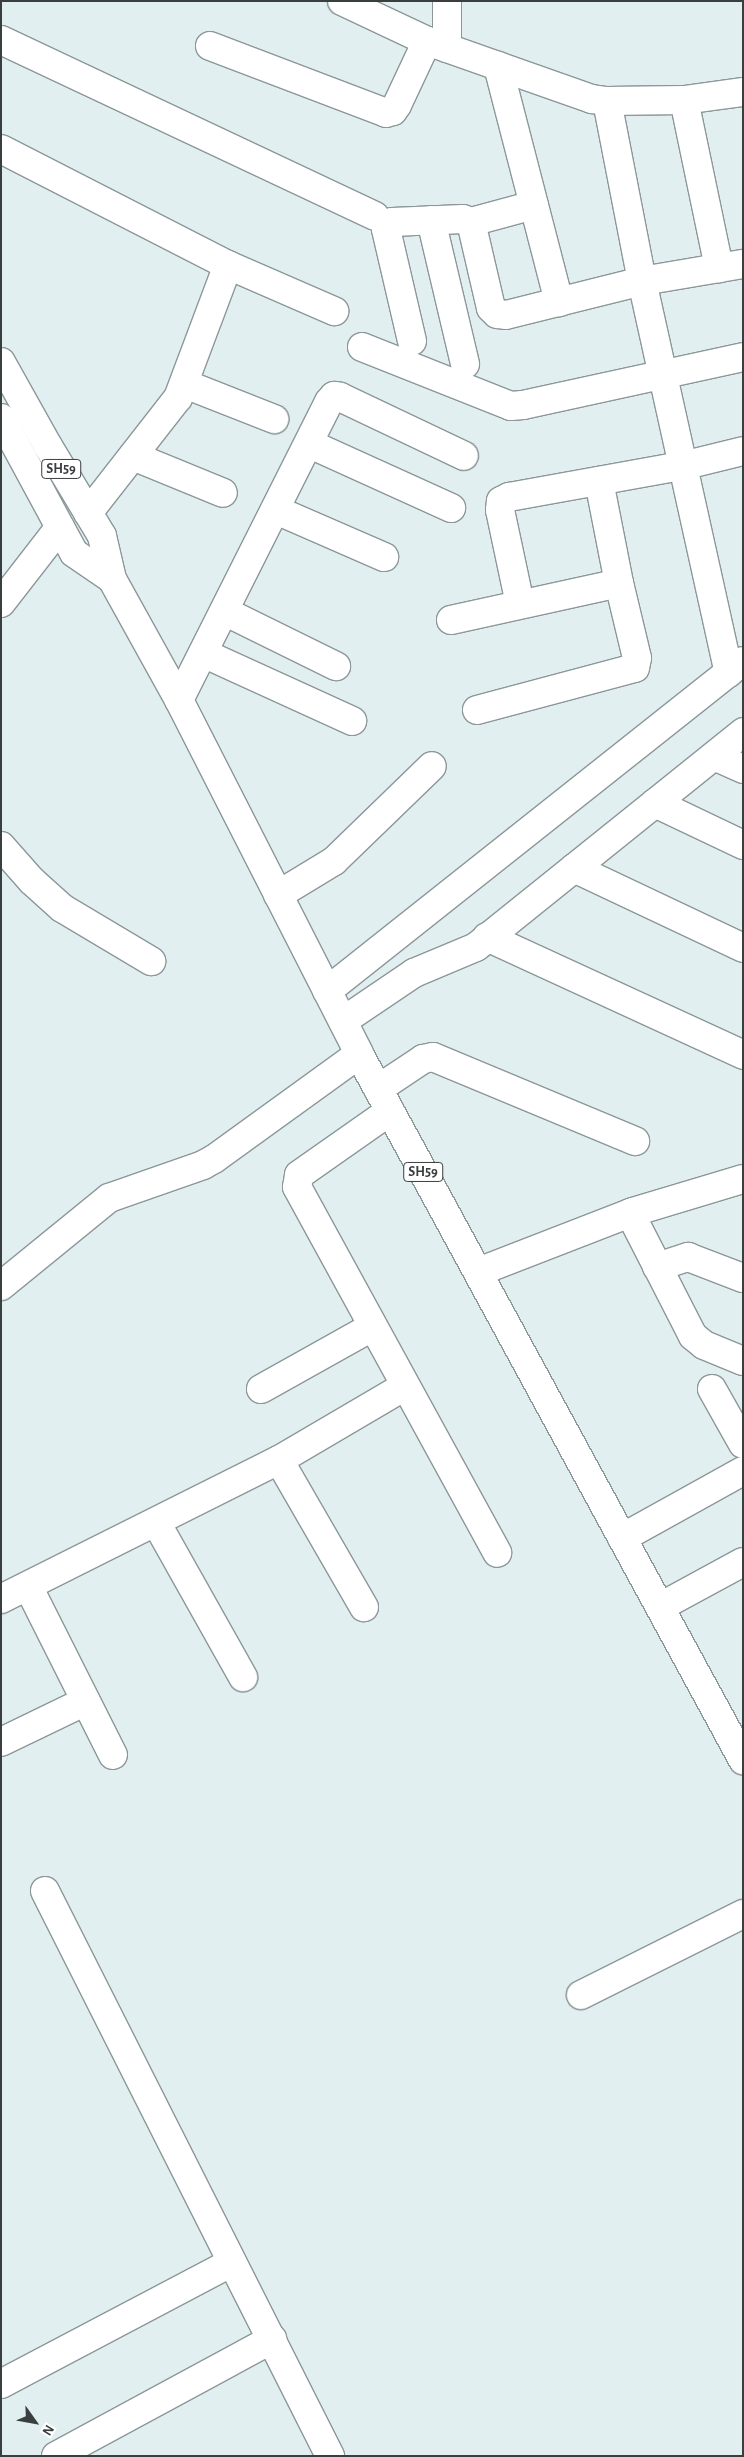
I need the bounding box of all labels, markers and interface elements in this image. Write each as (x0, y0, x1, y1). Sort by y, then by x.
road number: SH59 (41, 458, 81, 480)
road number: SH59 (403, 1160, 443, 1184)
north arrow (10, 2397, 60, 2447)
text: N (39, 2422, 56, 2438)

